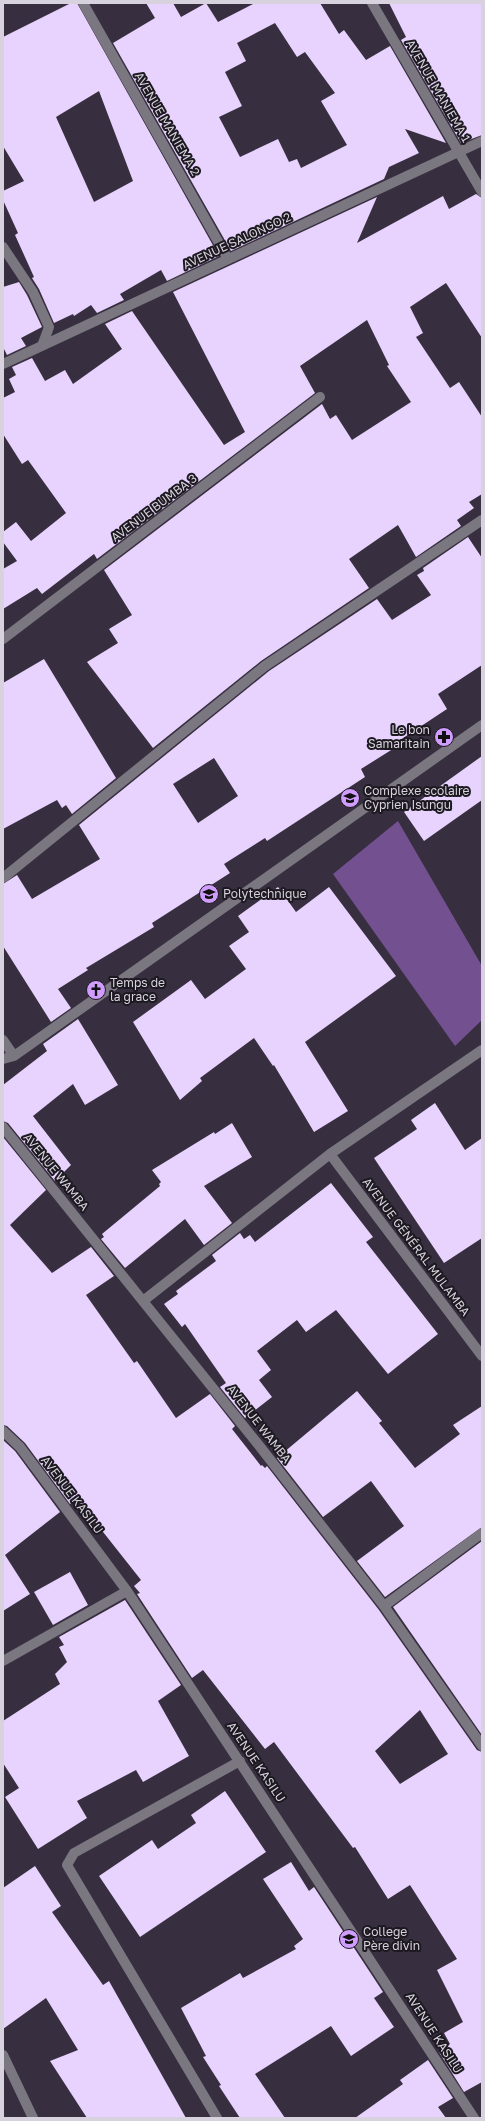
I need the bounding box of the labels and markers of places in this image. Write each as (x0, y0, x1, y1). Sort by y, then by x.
place label: Le bon Samaritain (368, 722, 430, 751)
pharmacy icon: Le bon Samaritain (433, 726, 455, 748)
place label: Complexe scolaire Cyprien Isungu (364, 783, 470, 812)
school or university icon: Complexe scolaire Cyprien Isungu (339, 787, 361, 809)
school or university icon: Polytechnique (198, 883, 220, 905)
place label: Polytechnique (223, 886, 307, 901)
place label: Temps de la grace (110, 975, 165, 1004)
church icon: Temps de la grace (85, 979, 107, 1001)
place label: College Père divin (363, 1924, 420, 1953)
school or university icon: College Père divin (338, 1928, 360, 1950)

